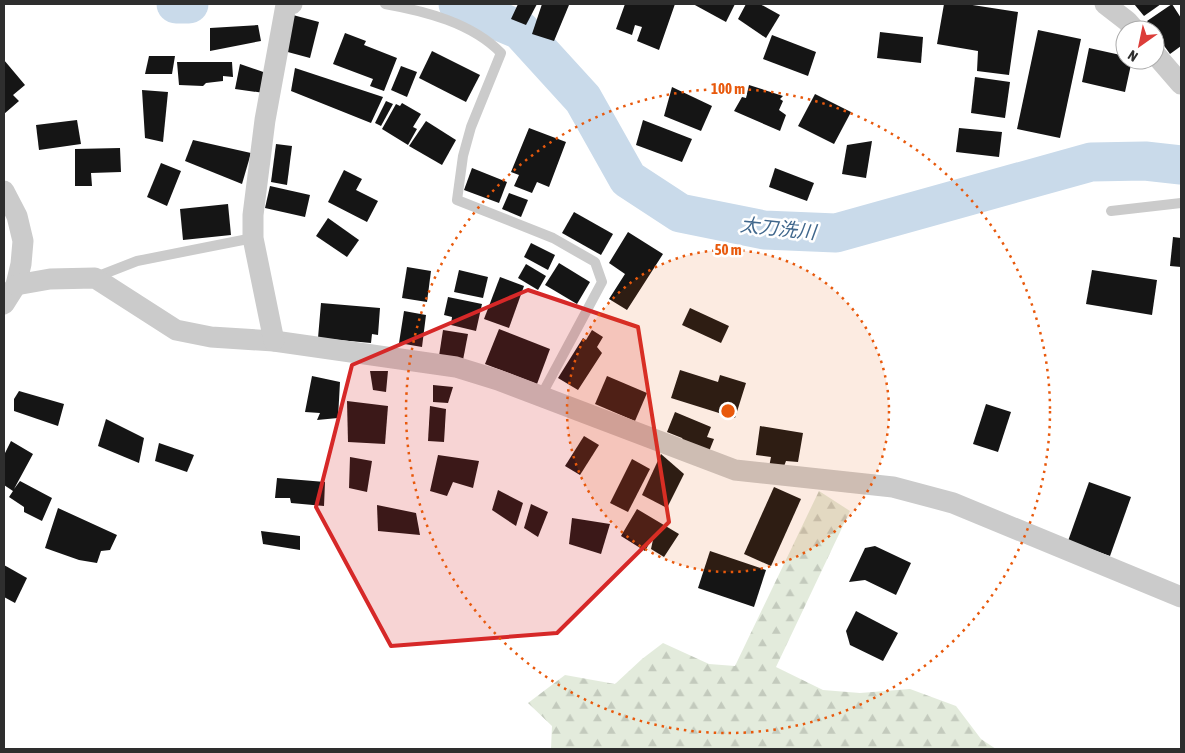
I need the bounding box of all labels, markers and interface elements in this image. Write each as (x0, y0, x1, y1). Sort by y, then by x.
north arrow (1115, 20, 1165, 70)
text: N (1125, 47, 1141, 65)
text: 100 m (711, 80, 745, 97)
water label: 太刀洗川 (739, 213, 819, 243)
text: 50 m (715, 241, 742, 258)
centre of rings (719, 402, 737, 420)

